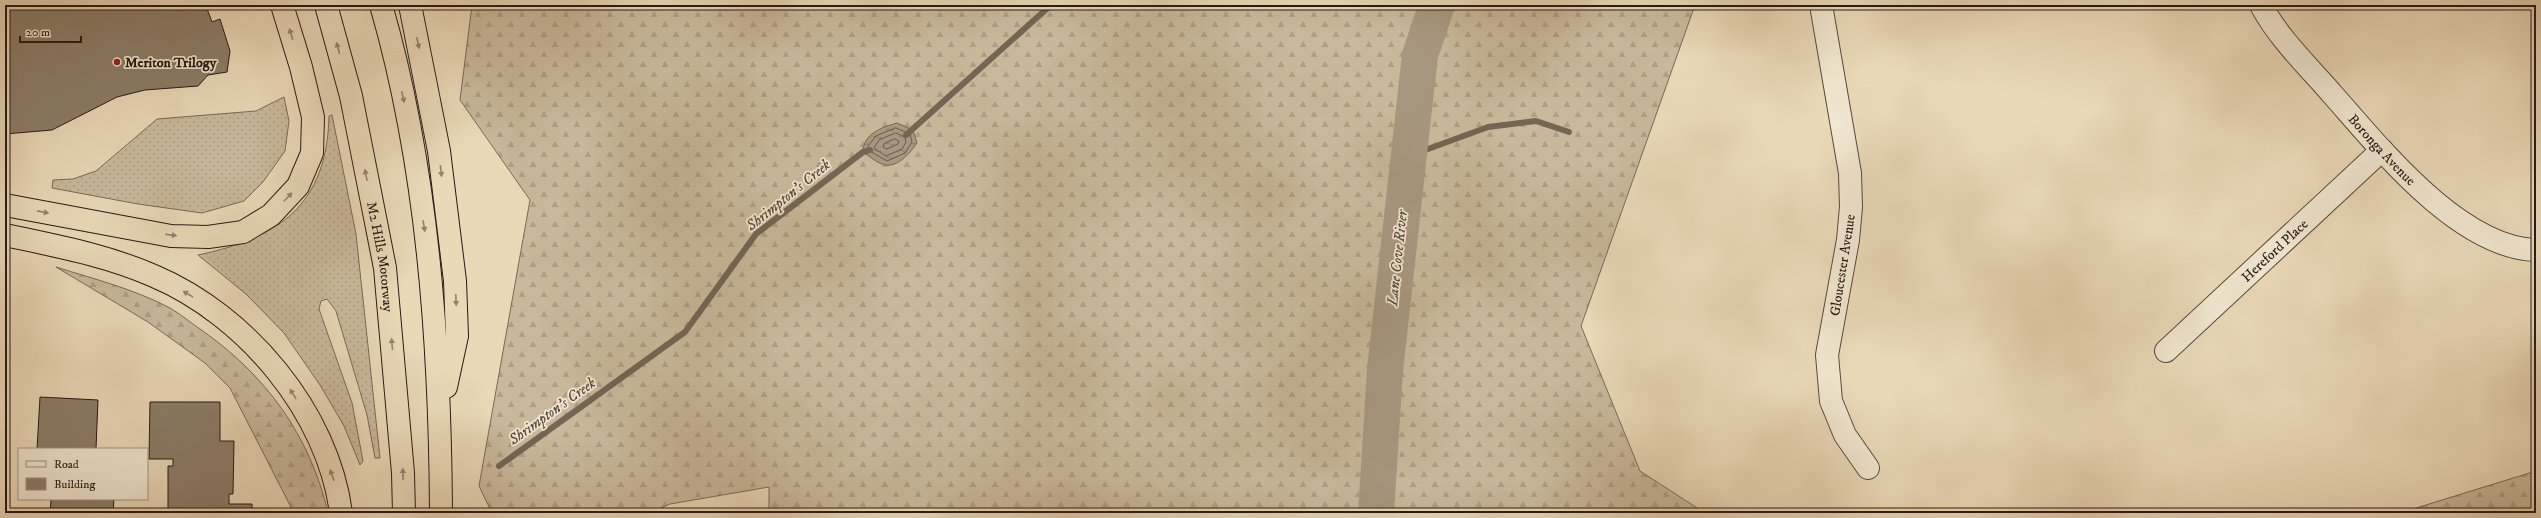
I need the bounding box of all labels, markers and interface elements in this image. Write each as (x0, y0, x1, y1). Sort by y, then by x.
scale bar (20, 18, 81, 44)
text: 20 m (26, 25, 50, 40)
one-way arrow (288, 28, 294, 40)
one-way arrow (415, 37, 421, 49)
one-way arrow (335, 42, 341, 54)
place label: Meriton Trilogy (125, 54, 217, 72)
marker: Meriton Trilogy (112, 57, 122, 67)
one-way arrow (400, 91, 406, 104)
street label: Boronga Avenue (2344, 111, 2419, 190)
water label: Shrimpton's Creek (741, 155, 835, 236)
one-way arrow (438, 165, 444, 177)
one-way arrow (363, 169, 369, 181)
one-way arrow (283, 192, 293, 202)
street label: M2 Hills Motorway (362, 200, 397, 313)
water label: Lane Cove River (1383, 208, 1412, 308)
one-way arrow (37, 209, 49, 215)
street label: Gloucester Avenue (1826, 213, 1860, 317)
street label: Hereford Place (2238, 215, 2312, 286)
one-way arrow (421, 220, 427, 232)
one-way arrow (165, 232, 177, 238)
one-way arrow (182, 290, 194, 297)
one-way arrow (452, 294, 459, 306)
one-way arrow (389, 338, 396, 350)
water label: Shrimpton's Creek (504, 373, 600, 450)
one-way arrow (289, 389, 297, 399)
legend (18, 448, 148, 500)
text: Road (54, 457, 79, 472)
one-way arrow (399, 468, 406, 480)
one-way arrow (328, 469, 334, 481)
text: Building (54, 477, 95, 492)

